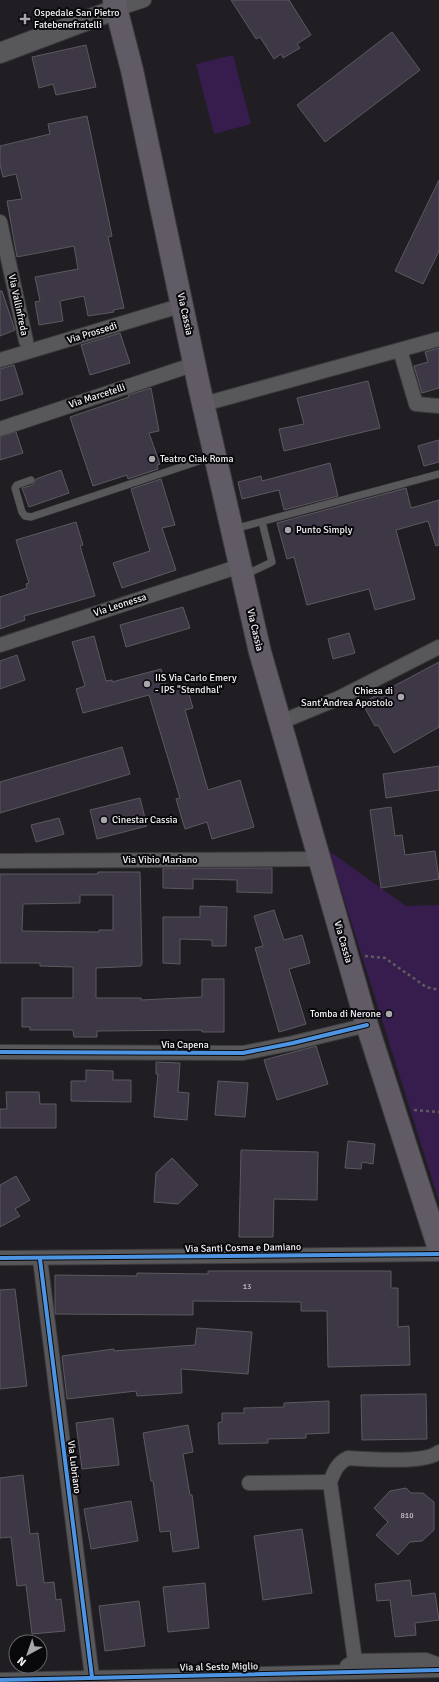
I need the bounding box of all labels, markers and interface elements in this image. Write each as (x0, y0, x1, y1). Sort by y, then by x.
place label: Ospedale San Pietro Fatebenefratelli (34, 7, 120, 31)
marker: Ospedale San Pietro Fatebenefratelli (19, 13, 31, 25)
street label: Via Vallinfreda (6, 273, 30, 337)
street label: Via Cassia (175, 292, 195, 336)
street label: Via Prossedi (66, 320, 118, 346)
street label: Via Marcetelli (67, 381, 127, 411)
place label: Teatro Ciak Roma (160, 453, 234, 465)
marker: Teatro Ciak Roma (147, 454, 157, 464)
place label: Punto Simply (296, 524, 353, 536)
marker: Punto Simply (283, 525, 293, 535)
street label: Via Leonessa (92, 591, 148, 619)
street label: Via Cassia (244, 608, 266, 652)
place label: IIS Via Carlo Emery - IPS "Stendhal" (155, 672, 237, 696)
marker: IIS Via Carlo Emery - IPS "Stendhal" (142, 679, 152, 689)
place label: Chiesa di Sant'Andrea Apostolo (301, 685, 393, 709)
marker: Chiesa di Sant'Andrea Apostolo (396, 692, 406, 702)
place label: Cinestar Cassia (112, 814, 178, 826)
marker: Cinestar Cassia (99, 815, 109, 825)
street label: Via Vibio Mariano (123, 854, 198, 866)
street label: Via Cassia (331, 920, 355, 964)
place label: Tomba di Nerone (310, 1008, 381, 1020)
marker: Tomba di Nerone (384, 1009, 394, 1019)
street label: Via Capena (161, 1039, 209, 1051)
street label: Via Santi Cosma e Damiano (185, 1241, 301, 1255)
house number: 13 (243, 1281, 251, 1291)
street label: Via Lubriano (65, 1440, 83, 1494)
house number: 810 (401, 1510, 413, 1520)
north arrow (8, 1634, 48, 1674)
text: N (15, 1654, 29, 1669)
street label: Via al Sesto Miglio (180, 1660, 258, 1674)

